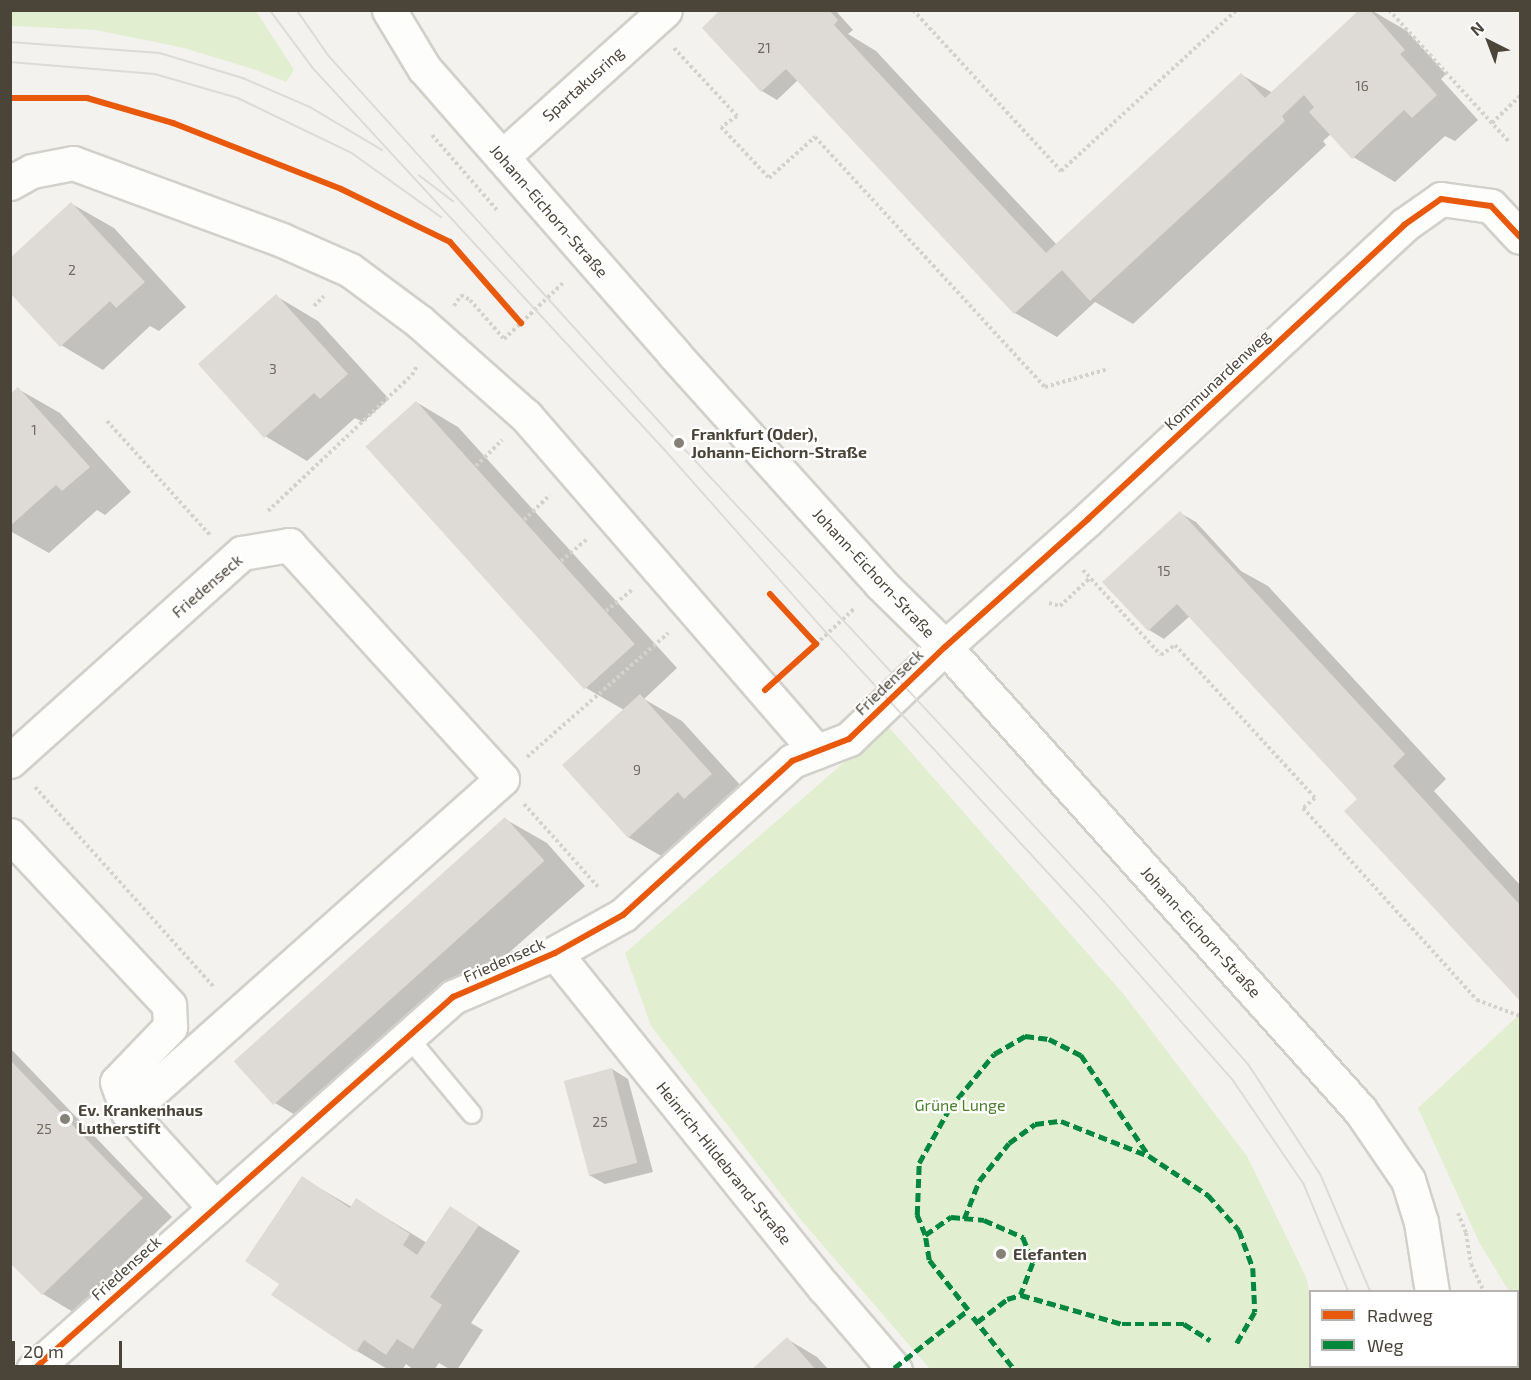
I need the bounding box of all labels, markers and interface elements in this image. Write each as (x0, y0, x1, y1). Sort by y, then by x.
north arrow (1459, 12, 1519, 72)
text: N (1466, 17, 1487, 39)
house number: 21 (757, 40, 771, 56)
street label: Spartakusring (539, 43, 627, 125)
house number: 16 (1355, 78, 1369, 94)
street label: Johann-Eichorn-Straße (486, 141, 612, 281)
house number: 2 (68, 262, 76, 278)
street label: Kommunardenweg (1160, 326, 1274, 434)
house number: 3 (269, 361, 277, 377)
house number: 1 (31, 422, 37, 438)
place label: Frankfurt (Oder), Johann-Eichorn-Straße (691, 424, 867, 462)
marker: Frankfurt (Oder), Johann-Eichorn-Straße (672, 436, 686, 450)
street label: Johann-Eichorn-Straße (809, 504, 939, 642)
street label: Friedenseck (168, 550, 246, 622)
house number: 15 (1157, 563, 1171, 579)
street label: Friedenseck (851, 645, 927, 719)
house number: 9 (633, 762, 641, 778)
street label: Johann-Eichorn-Straße (1137, 862, 1265, 1002)
street label: Friedenseck (460, 934, 548, 986)
street label: Heinrich-Hildebrand-Straße (652, 1078, 796, 1248)
park label: Grüne Lunge (914, 1095, 1006, 1115)
place label: Ev. Krankenhaus Lutherstift (78, 1100, 203, 1138)
marker: Ev. Krankenhaus Lutherstift (56, 1110, 74, 1128)
house number: 25 (592, 1114, 608, 1130)
house number: 25 (36, 1121, 52, 1137)
street label: Friedenseck (87, 1232, 165, 1304)
place label: Elefanten (1013, 1244, 1087, 1264)
marker: Elefanten (994, 1247, 1008, 1261)
legend (1309, 1290, 1519, 1368)
text: Radweg (1367, 1304, 1433, 1326)
scale bar (15, 1329, 124, 1367)
text: Weg (1367, 1334, 1403, 1356)
text: 20 m (23, 1340, 64, 1362)

